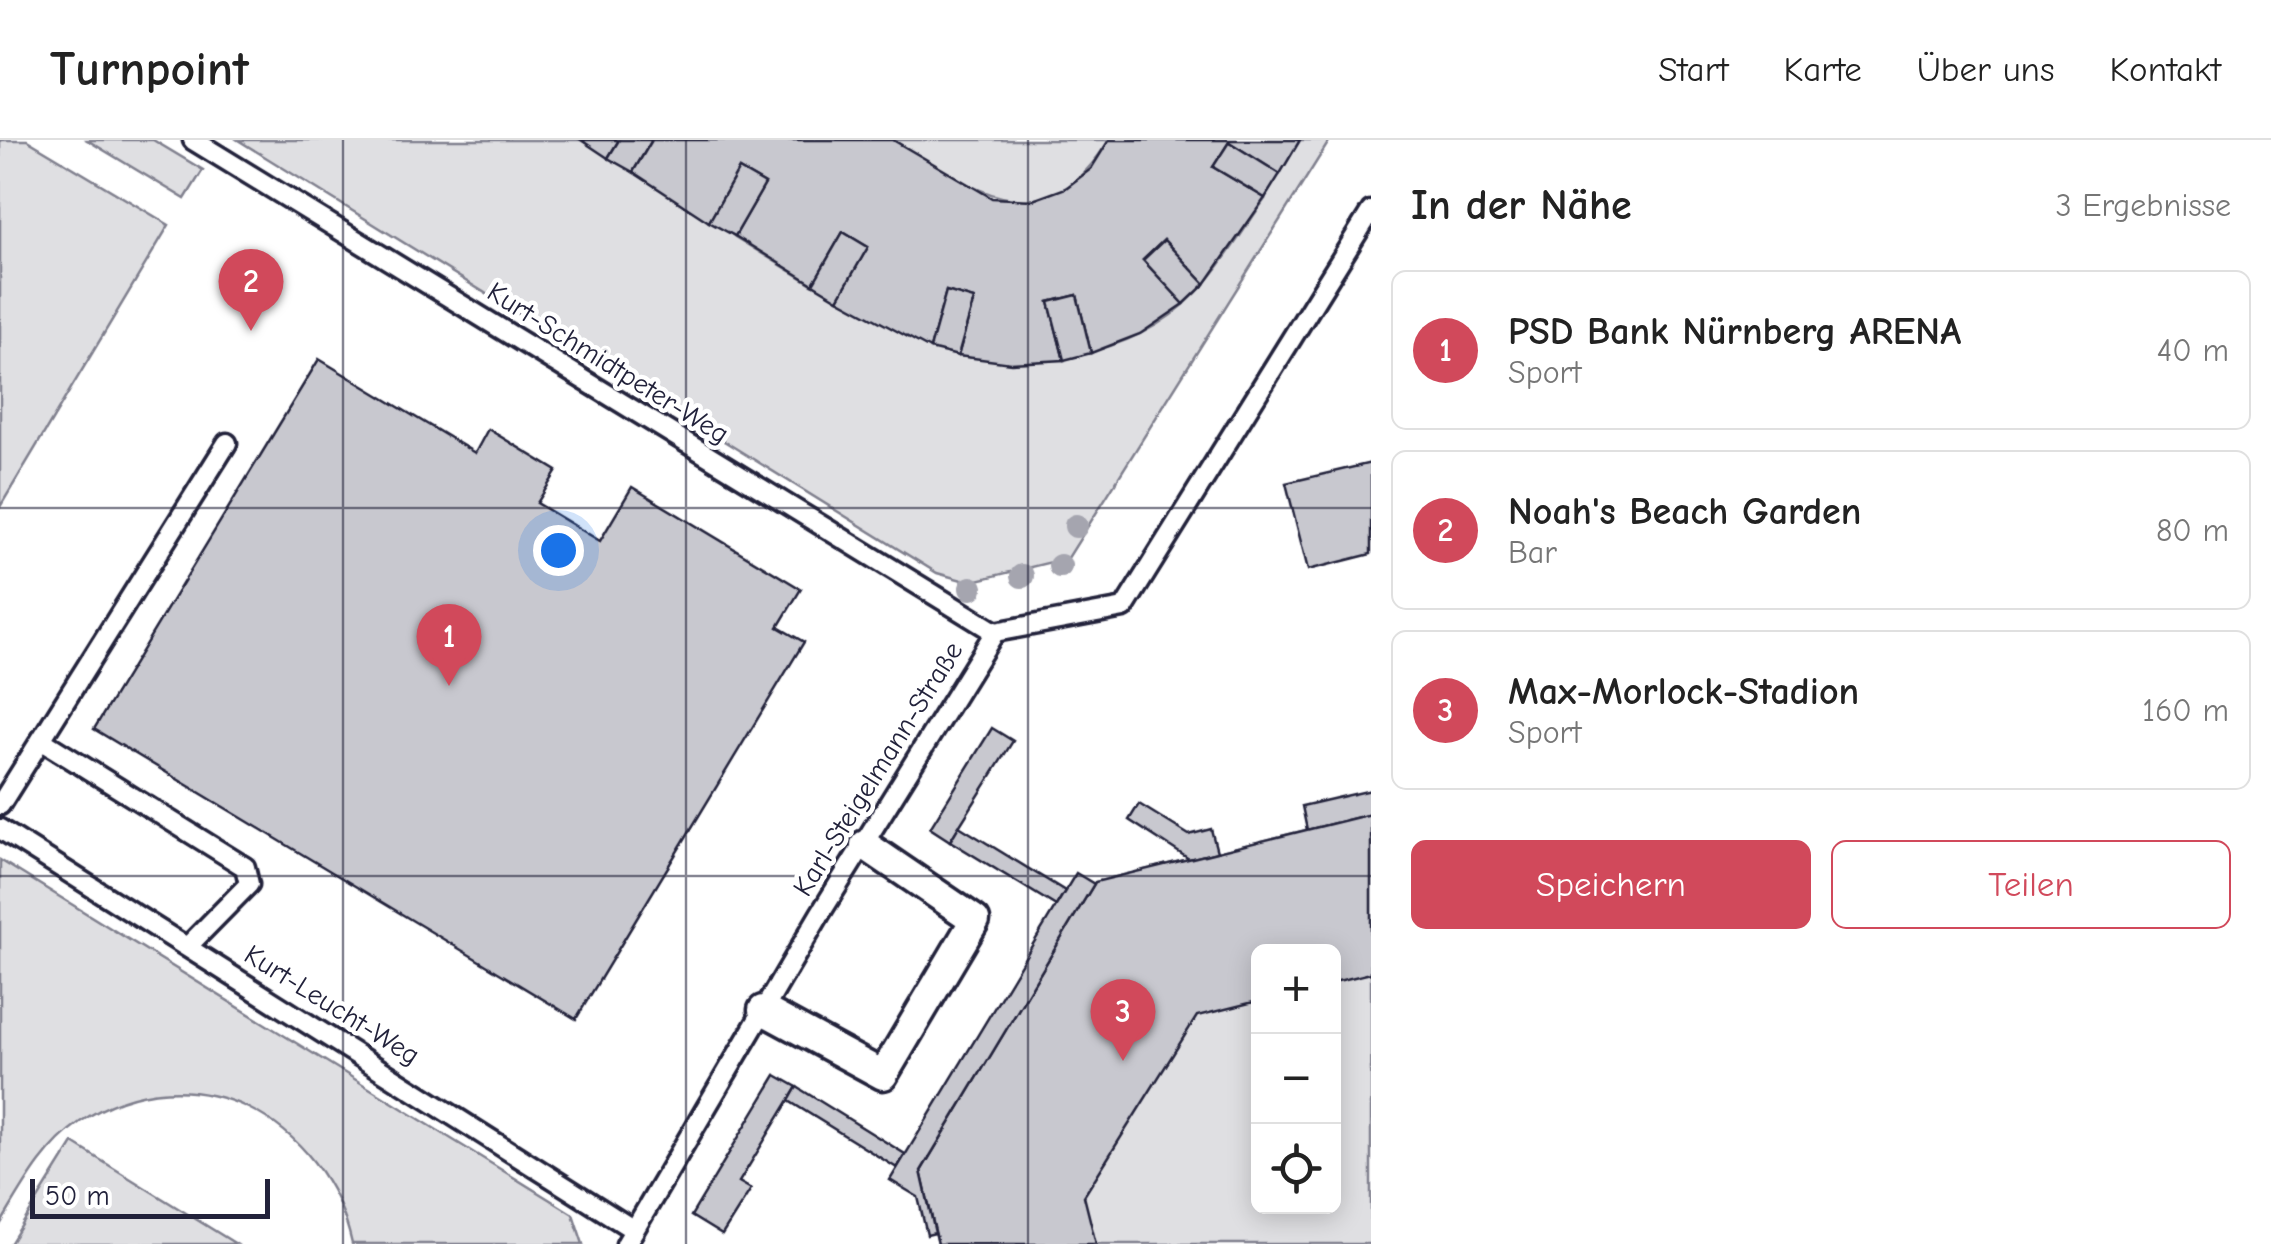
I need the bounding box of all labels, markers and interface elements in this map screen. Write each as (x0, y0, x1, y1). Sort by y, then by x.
text: Turnpoint (50, 42, 249, 97)
text: Start (1658, 49, 1729, 90)
text: Karte (1784, 49, 1862, 90)
text: Über uns (1917, 49, 2055, 90)
text: Kontakt (2110, 49, 2221, 90)
text: In der Nähe (1411, 181, 1632, 230)
text: 3 Ergebnisse (2055, 187, 2231, 224)
pin: 2 (218, 249, 284, 331)
street label: Kurt-Schmidtpeter-Weg (481, 276, 735, 450)
text: PSD Bank Nürnberg ARENA (1508, 310, 1961, 354)
text: 1 (1439, 332, 1452, 369)
text: 40 m (2157, 332, 2229, 369)
text: Sport (1508, 354, 1581, 391)
text: Noah's Beach Garden (1508, 490, 1861, 534)
text: 2 (1438, 512, 1453, 549)
text: 80 m (2156, 512, 2229, 549)
your location (533, 525, 584, 576)
text: Bar (1508, 534, 1557, 571)
pin: 1 (416, 604, 482, 686)
street label: Karl-Steigelmann-Straße (787, 636, 969, 902)
text: Max-Morlock-Stadion (1508, 670, 1859, 714)
text: 3 (1438, 692, 1453, 729)
text: 160 m (2142, 692, 2229, 729)
text: Sport (1508, 714, 1581, 751)
button: Speichern (1411, 840, 1811, 929)
button: Teilen (1831, 840, 2231, 929)
street label: Kurt-Leucht-Weg (239, 938, 425, 1072)
map controls (1251, 944, 1341, 1214)
button: + (1251, 944, 1341, 1034)
pin: 3 (1090, 978, 1156, 1061)
button: − (1251, 1034, 1341, 1124)
button: locate (1251, 1124, 1341, 1214)
scale bar (30, 1174, 270, 1218)
text: 50 m (45, 1180, 110, 1212)

